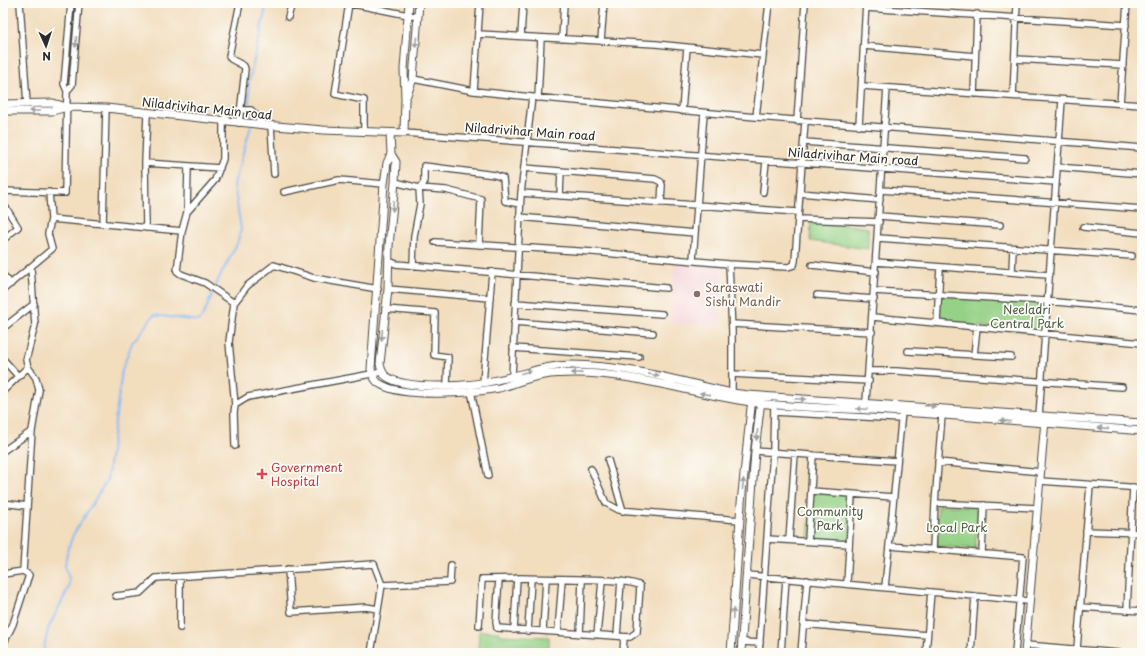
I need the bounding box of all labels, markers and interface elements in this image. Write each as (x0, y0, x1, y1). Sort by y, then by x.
north arrow (26, 26, 66, 66)
one-way arrow (73, 36, 79, 48)
one-way arrow (413, 36, 420, 48)
text: N (41, 48, 51, 65)
street label: Niladrivihar Main road (141, 92, 273, 124)
one-way arrow (28, 108, 41, 114)
street label: Niladrivihar Main road (464, 117, 596, 145)
street label: Niladrivihar Main road (787, 142, 919, 170)
one-way arrow (390, 200, 397, 212)
place label: Saraswati Sishu Mandir (705, 278, 781, 310)
marker: Saraswati Sishu Mandir (692, 289, 702, 299)
park label: Neeladri Central Park (990, 300, 1064, 332)
one-way arrow (379, 329, 386, 341)
one-way arrow (520, 369, 532, 375)
one-way arrow (570, 370, 583, 376)
one-way arrow (648, 373, 660, 379)
one-way arrow (699, 391, 711, 397)
one-way arrow (794, 395, 806, 402)
one-way arrow (924, 403, 936, 410)
one-way arrow (856, 406, 868, 413)
one-way arrow (999, 418, 1011, 424)
one-way arrow (1097, 425, 1109, 432)
one-way arrow (754, 429, 760, 441)
place label: Government Hospital (271, 458, 343, 490)
marker: Government Hospital (256, 468, 268, 480)
one-way arrow (740, 478, 746, 491)
park label: Community Park (797, 502, 863, 534)
park label: Local Park (926, 518, 988, 536)
one-way arrow (730, 608, 737, 620)

